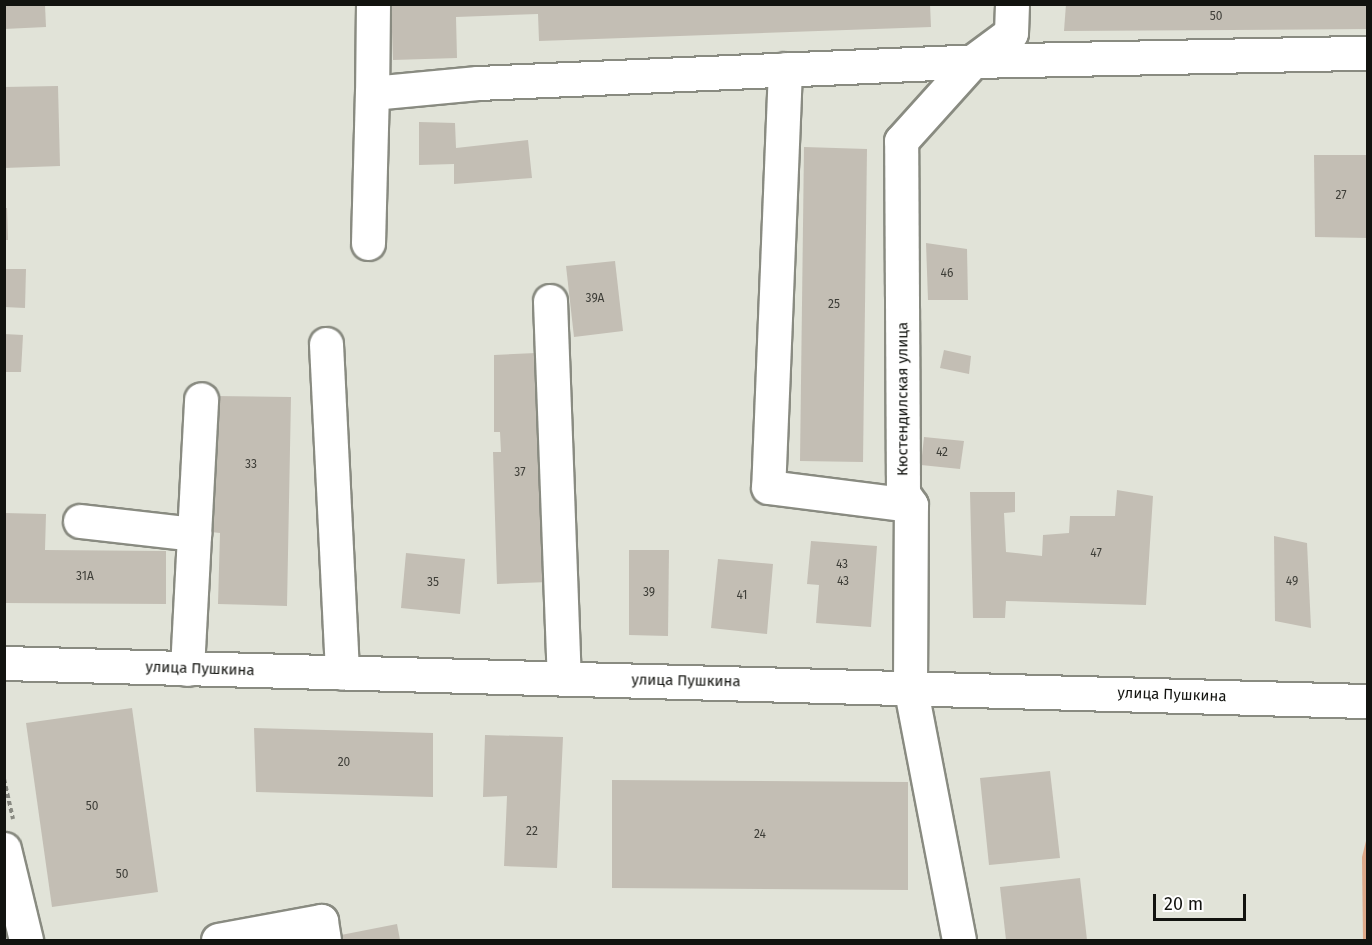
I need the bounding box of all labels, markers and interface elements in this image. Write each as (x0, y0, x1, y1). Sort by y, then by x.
house number: 50 (1210, 10, 1222, 24)
house number: 27 (1335, 189, 1347, 203)
house number: 46 (941, 267, 953, 281)
house number: 39А (586, 292, 604, 306)
house number: 25 (828, 298, 840, 312)
street label: Кюстендилская улица (894, 322, 912, 476)
house number: 42 (936, 446, 948, 460)
house number: 33 (245, 458, 257, 472)
house number: 37 (514, 466, 526, 480)
house number: 47 (1090, 547, 1102, 561)
house number: 43 (836, 558, 848, 572)
house number: 31А (76, 570, 94, 584)
house number: 43 (837, 575, 849, 589)
house number: 49 (1286, 575, 1298, 589)
house number: 35 (427, 576, 439, 590)
house number: 39 (643, 586, 655, 600)
house number: 41 (737, 589, 747, 603)
street label: улица Пушкина (145, 658, 255, 680)
street label: улица Пушкина (631, 671, 741, 691)
street label: улица Пушкина (1117, 684, 1227, 706)
house number: 20 (338, 756, 350, 770)
house number: 50 (86, 800, 98, 814)
house number: 22 (526, 825, 538, 839)
house number: 24 (754, 828, 766, 842)
house number: 50 (116, 868, 128, 882)
scale bar (1156, 882, 1249, 920)
text: 20 m (1164, 893, 1203, 915)

